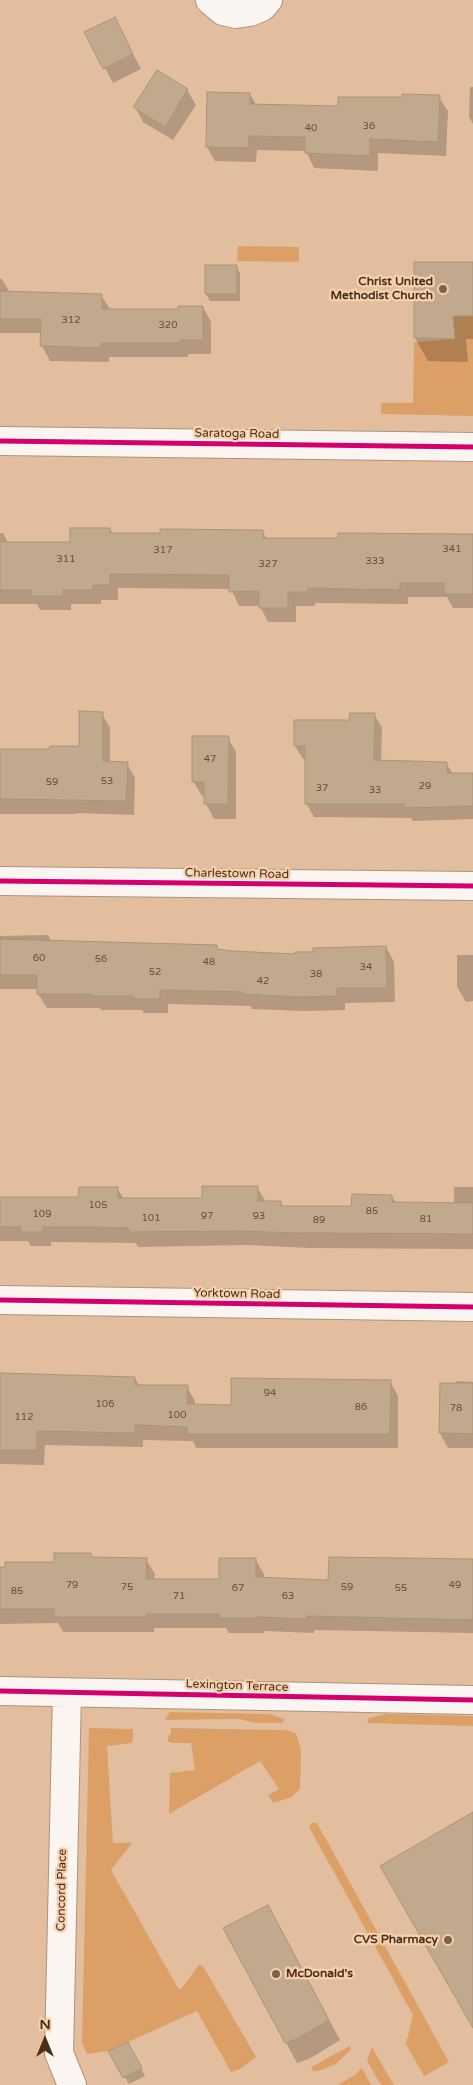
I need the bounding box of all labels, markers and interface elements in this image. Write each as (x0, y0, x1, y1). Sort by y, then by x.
house number: 36 (363, 120, 375, 132)
house number: 40 (305, 122, 317, 134)
place label: Christ United Methodist Church (331, 275, 433, 303)
marker: Christ United Methodist Church (437, 283, 449, 295)
house number: 312 (62, 314, 80, 326)
house number: 320 (159, 319, 177, 331)
street label: Saratoga Road (195, 426, 279, 442)
house number: 341 (443, 543, 461, 555)
house number: 317 (154, 544, 172, 556)
house number: 311 (57, 553, 75, 565)
house number: 333 (366, 555, 384, 567)
house number: 327 (259, 558, 277, 570)
house number: 47 (204, 753, 216, 765)
house number: 53 (101, 775, 113, 787)
house number: 59 (46, 776, 58, 788)
house number: 29 (419, 780, 431, 792)
house number: 37 (316, 782, 328, 794)
house number: 33 (369, 784, 381, 796)
street label: Charlestown Road (185, 866, 289, 882)
house number: 60 (33, 952, 45, 964)
house number: 56 (95, 953, 107, 965)
house number: 48 (203, 956, 215, 968)
house number: 34 (360, 961, 372, 973)
house number: 52 (149, 966, 161, 978)
house number: 38 (310, 968, 322, 980)
house number: 42 (257, 975, 269, 987)
house number: 105 (89, 1199, 107, 1211)
house number: 85 (366, 1205, 378, 1217)
house number: 109 (33, 1208, 51, 1220)
house number: 97 (201, 1210, 213, 1222)
house number: 93 (253, 1210, 265, 1222)
house number: 101 (142, 1212, 160, 1224)
house number: 81 (420, 1213, 432, 1225)
house number: 89 (313, 1214, 325, 1226)
street label: Yorktown Road (193, 1286, 281, 1302)
house number: 94 (264, 1387, 276, 1399)
house number: 106 (96, 1398, 114, 1410)
house number: 86 (355, 1401, 367, 1413)
house number: 78 (450, 1402, 462, 1414)
house number: 100 (168, 1409, 186, 1421)
house number: 112 (15, 1411, 33, 1423)
house number: 79 (66, 1579, 78, 1591)
house number: 49 (449, 1579, 461, 1591)
house number: 75 (121, 1581, 133, 1593)
house number: 59 (341, 1581, 353, 1593)
house number: 67 (232, 1582, 244, 1594)
house number: 55 (395, 1582, 407, 1594)
house number: 85 (11, 1585, 23, 1597)
house number: 71 (173, 1590, 185, 1602)
house number: 63 (282, 1590, 294, 1602)
street label: Lexington Terrace (185, 1677, 289, 1695)
street label: Concord Place (54, 1849, 70, 1931)
place label: CVS Pharmacy (354, 1933, 438, 1947)
marker: CVS Pharmacy (442, 1934, 454, 1946)
place label: McDonald's (286, 1967, 353, 1981)
marker: McDonald's (270, 1968, 282, 1980)
north arrow (20, 2015, 70, 2065)
text: N (39, 2016, 51, 2033)

